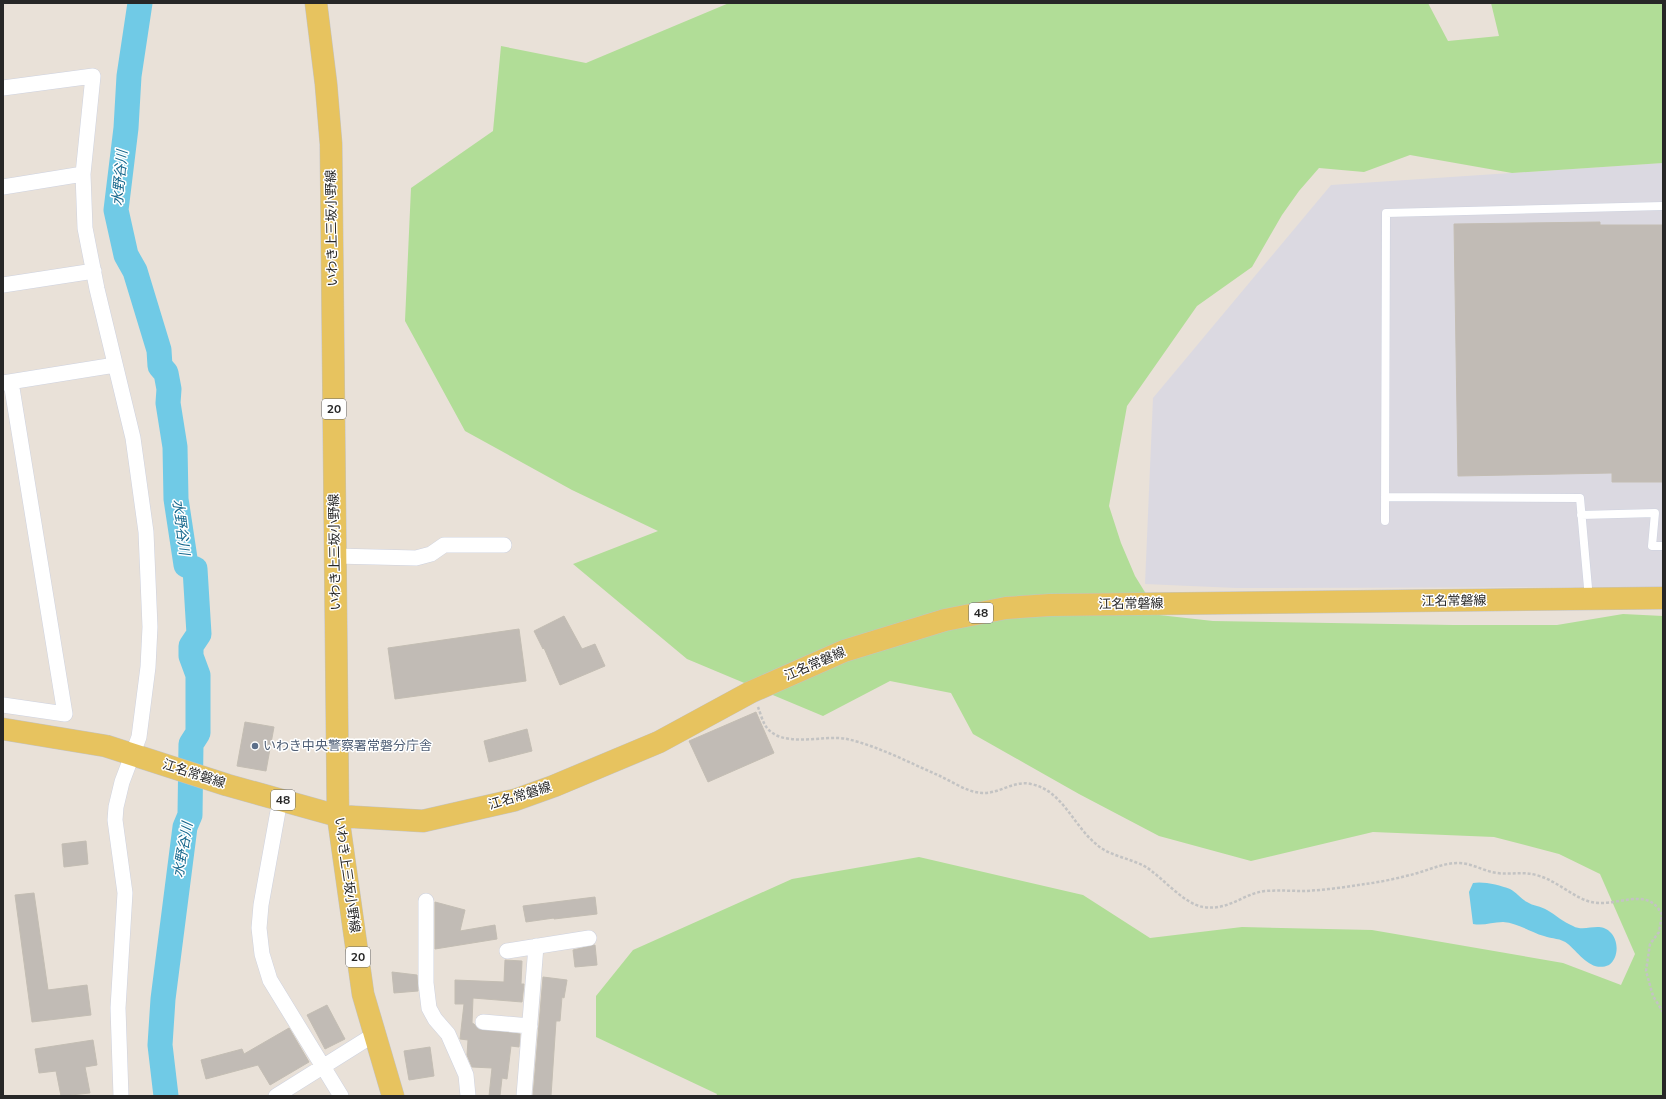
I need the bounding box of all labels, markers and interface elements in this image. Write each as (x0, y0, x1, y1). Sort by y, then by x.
water label: 水野谷川 (108, 147, 132, 207)
street label: いわき上三坂小野線 (322, 169, 342, 287)
road number: 20 (322, 399, 346, 419)
street label: いわき上三坂小野線 (325, 493, 345, 611)
water label: 水野谷川 (168, 498, 194, 558)
street label: 江名常磐線 (1421, 591, 1487, 611)
street label: 江名常磐線 (1098, 594, 1164, 614)
road number: 48 (969, 603, 993, 623)
street label: 江名常磐線 (782, 643, 848, 685)
place label: いわき中央警察署常磐分庁舎 (263, 737, 432, 755)
marker: いわき中央警察署常磐分庁舎 (250, 741, 260, 751)
street label: 江名常磐線 (160, 755, 228, 793)
street label: 江名常磐線 (486, 778, 554, 814)
road number: 48 (271, 790, 295, 810)
street label: いわき上三坂小野線 (330, 816, 364, 934)
water label: 水野谷川 (169, 819, 198, 879)
road number: 20 (346, 947, 370, 967)

